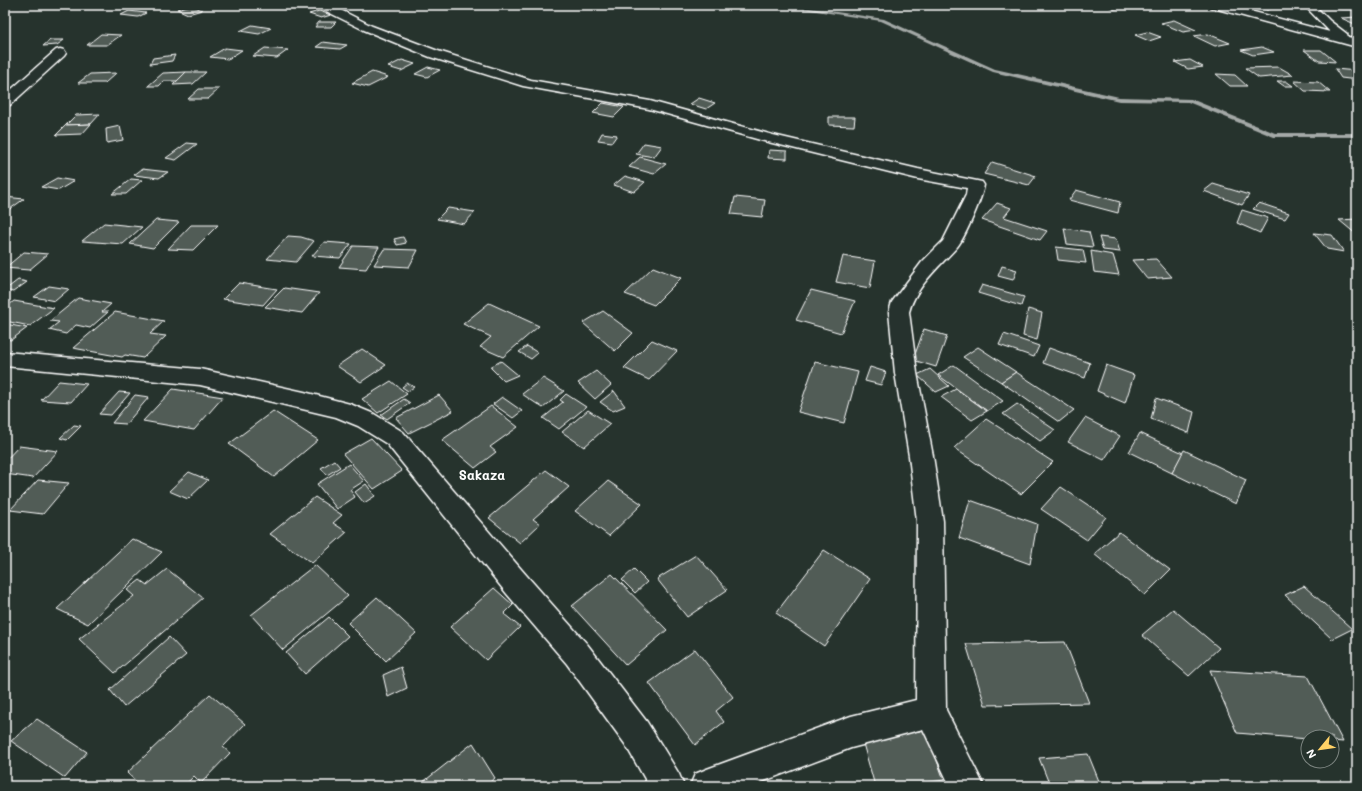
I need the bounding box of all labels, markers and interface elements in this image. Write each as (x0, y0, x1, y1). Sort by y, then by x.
district label: Sakaza (459, 466, 505, 483)
north arrow (1300, 729, 1340, 769)
text: N (1302, 747, 1319, 761)

